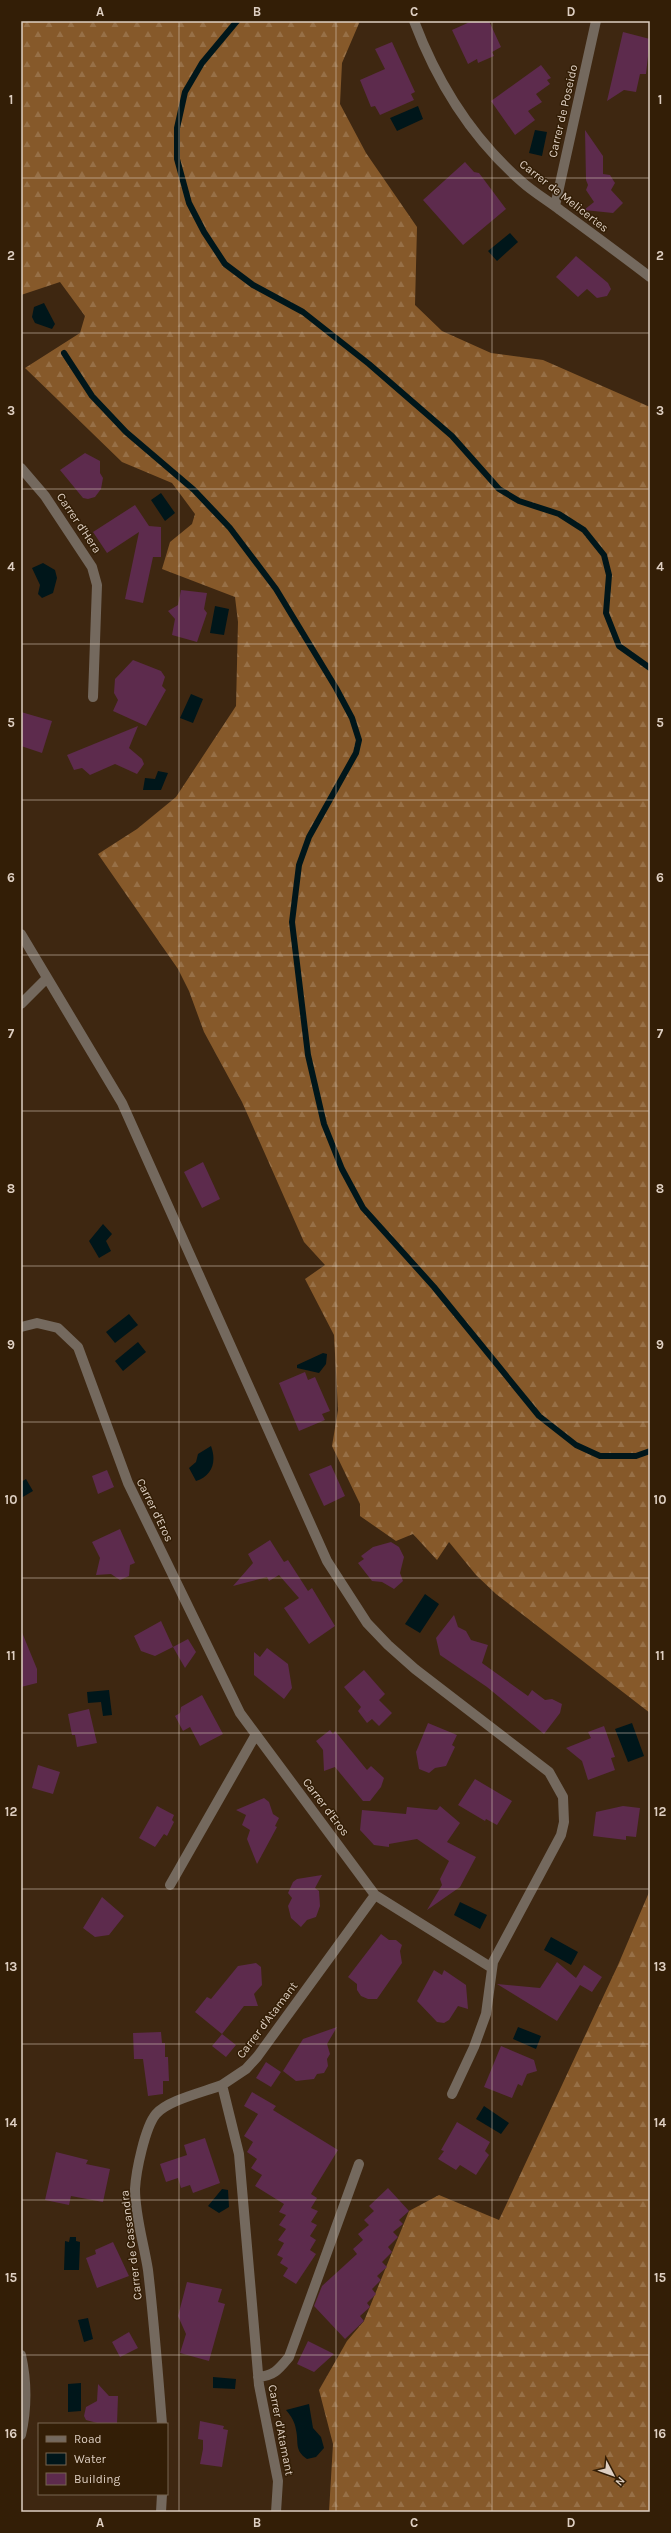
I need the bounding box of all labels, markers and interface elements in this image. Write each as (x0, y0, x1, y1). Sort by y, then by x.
text: A (96, 4, 104, 19)
text: B (253, 4, 261, 19)
text: C (410, 4, 418, 19)
text: D (567, 4, 576, 19)
street label: Carrer de Poseido (545, 63, 581, 159)
text: 1 (9, 92, 13, 107)
text: 1 (658, 92, 662, 107)
street label: Carrer de Melicertes (517, 157, 611, 235)
text: 2 (7, 248, 15, 263)
text: 2 (656, 248, 664, 263)
text: 3 (7, 403, 15, 418)
text: 3 (656, 403, 664, 418)
street label: Carrer d'Hera (54, 490, 104, 556)
text: 4 (7, 559, 15, 574)
text: 4 (656, 559, 664, 574)
text: 5 (7, 715, 15, 730)
text: 5 (656, 715, 664, 730)
text: 6 (7, 870, 15, 885)
text: 6 (656, 870, 664, 885)
text: 7 (8, 1026, 15, 1041)
text: 7 (657, 1026, 664, 1041)
text: 8 (7, 1181, 15, 1196)
text: 8 (656, 1181, 664, 1196)
text: 9 (7, 1337, 15, 1352)
text: 9 (656, 1337, 664, 1352)
street label: Carrer d'Eros (134, 1476, 176, 1544)
text: 10 (5, 1492, 17, 1507)
text: 10 (654, 1492, 666, 1507)
text: 11 (6, 1648, 16, 1663)
text: 11 (655, 1648, 665, 1663)
street label: Carrer d'Eros (300, 1775, 352, 1839)
text: 12 (5, 1804, 17, 1819)
text: 12 (654, 1804, 666, 1819)
text: 13 (5, 1959, 17, 1974)
text: 13 (654, 1959, 666, 1974)
street label: Carrer d'Atamant (234, 1979, 301, 2061)
text: 14 (5, 2115, 17, 2130)
text: 14 (654, 2115, 666, 2130)
street label: Carrer de Cassandra (117, 2189, 145, 2301)
text: 15 (5, 2270, 18, 2285)
text: 15 (654, 2270, 667, 2285)
street label: Carrer d'Atamant (265, 2383, 297, 2477)
legend (38, 2423, 168, 2495)
text: 16 (5, 2426, 17, 2441)
text: 16 (654, 2426, 666, 2441)
text: Road (74, 2432, 102, 2446)
text: Water (74, 2452, 107, 2466)
north arrow (593, 2455, 633, 2495)
text: Building (74, 2472, 121, 2486)
text: N (613, 2474, 628, 2488)
text: A (96, 2515, 104, 2530)
text: B (253, 2515, 261, 2530)
text: C (410, 2515, 418, 2530)
text: D (567, 2515, 576, 2530)

